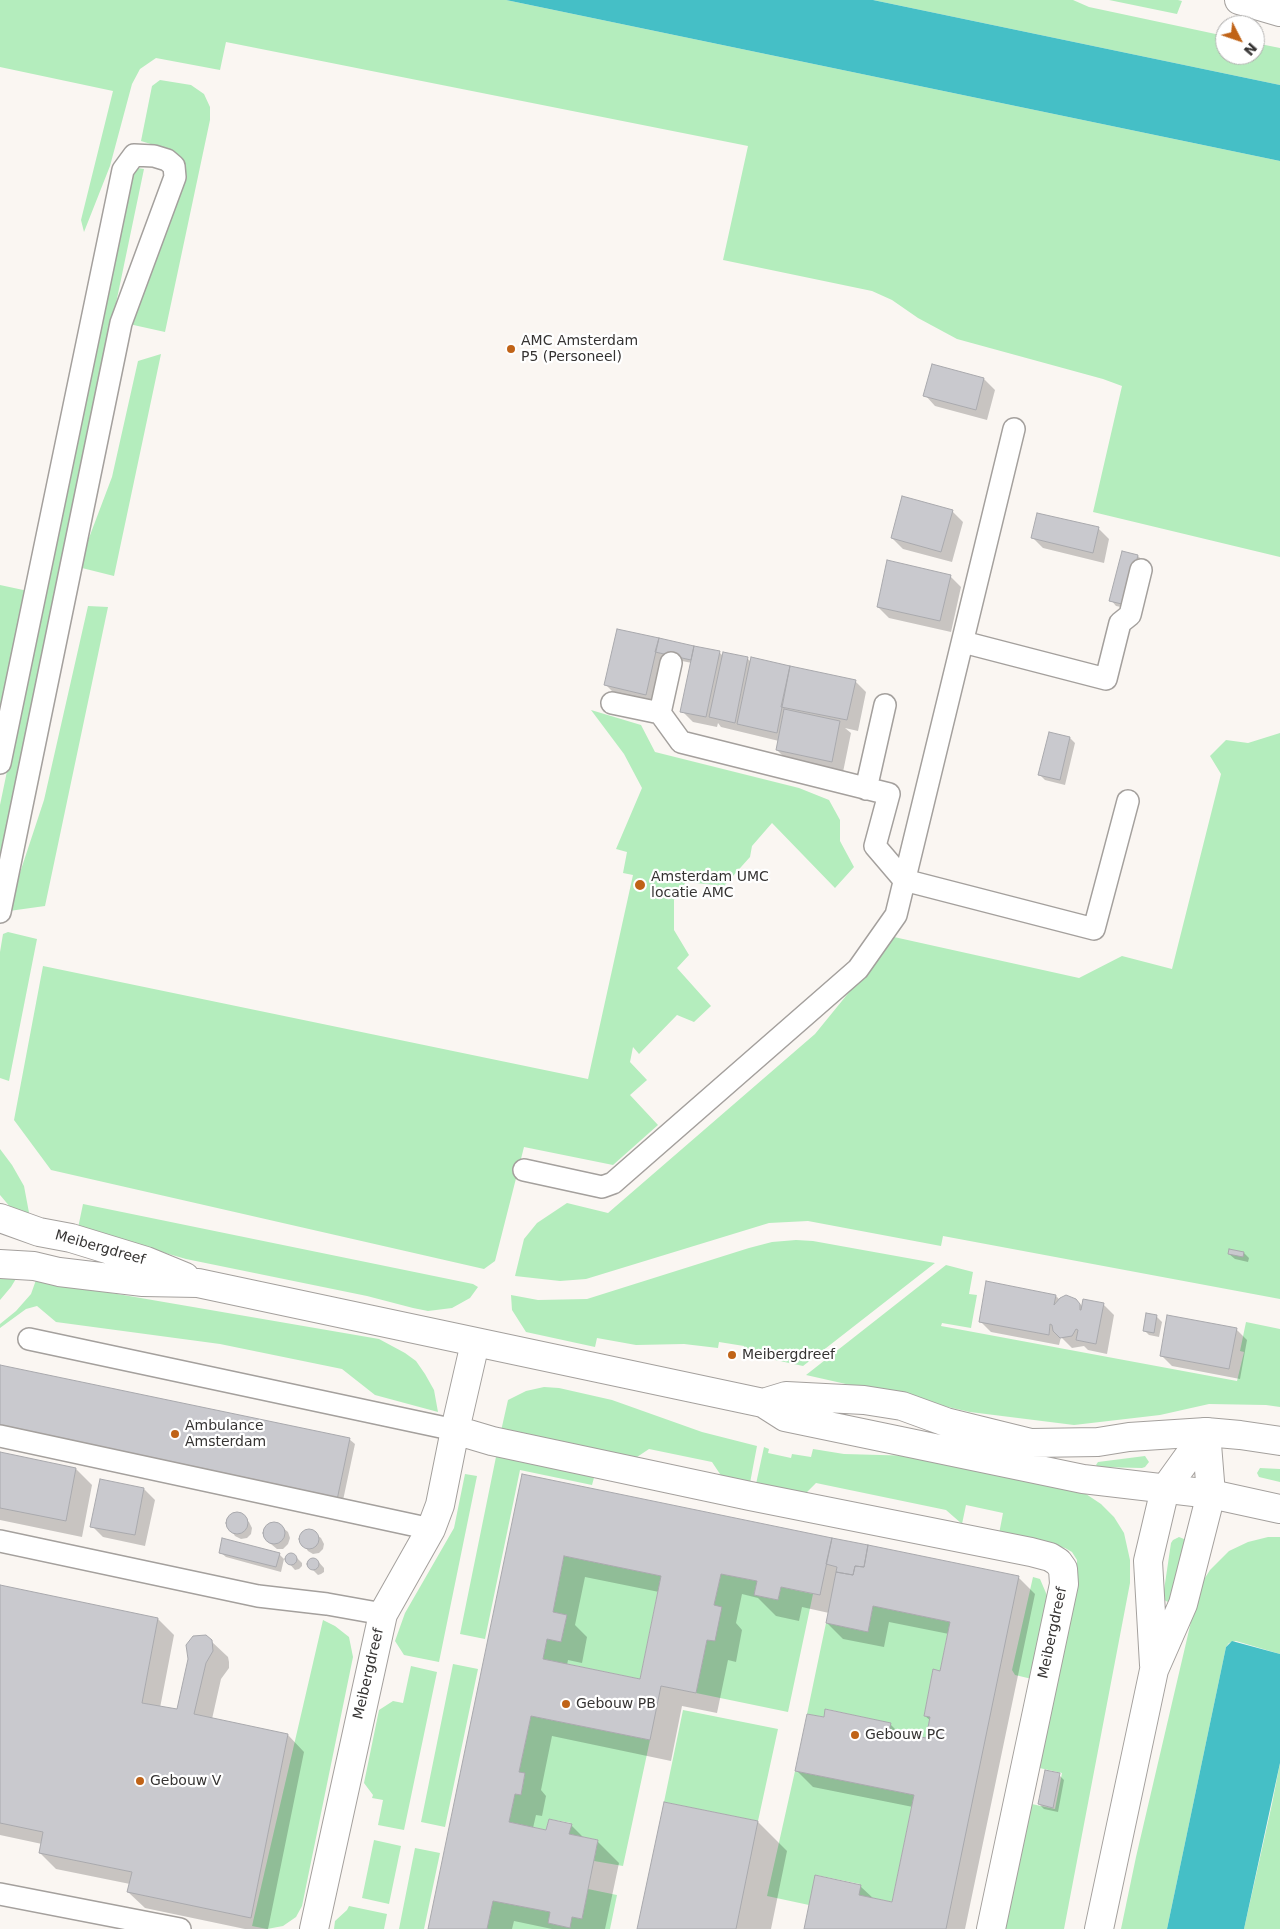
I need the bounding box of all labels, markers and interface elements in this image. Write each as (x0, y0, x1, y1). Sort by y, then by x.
north arrow (1215, 15, 1265, 65)
text: N (1241, 40, 1260, 59)
place label: AMC Amsterdam P5 (Personeel) (521, 333, 638, 366)
marker: AMC Amsterdam P5 (Personeel) (505, 343, 517, 355)
place label: Amsterdam UMC locatie AMC (651, 869, 769, 902)
marker: Amsterdam UMC locatie AMC (633, 878, 647, 892)
street label: Meibergdreef (53, 1227, 147, 1269)
place label: Meibergdreef (742, 1347, 835, 1363)
marker: Meibergdreef (726, 1349, 738, 1361)
place label: Ambulance Amsterdam (185, 1418, 266, 1450)
marker: Ambulance Amsterdam (169, 1428, 181, 1440)
street label: Meibergdreef (1035, 1586, 1071, 1680)
street label: Meibergdreef (350, 1627, 388, 1721)
place label: Gebouw PB (576, 1696, 656, 1712)
marker: Gebouw PB (560, 1698, 572, 1710)
place label: Gebouw PC (865, 1727, 945, 1743)
marker: Gebouw PC (849, 1729, 861, 1741)
place label: Gebouw V (150, 1773, 221, 1789)
marker: Gebouw V (134, 1775, 146, 1787)

